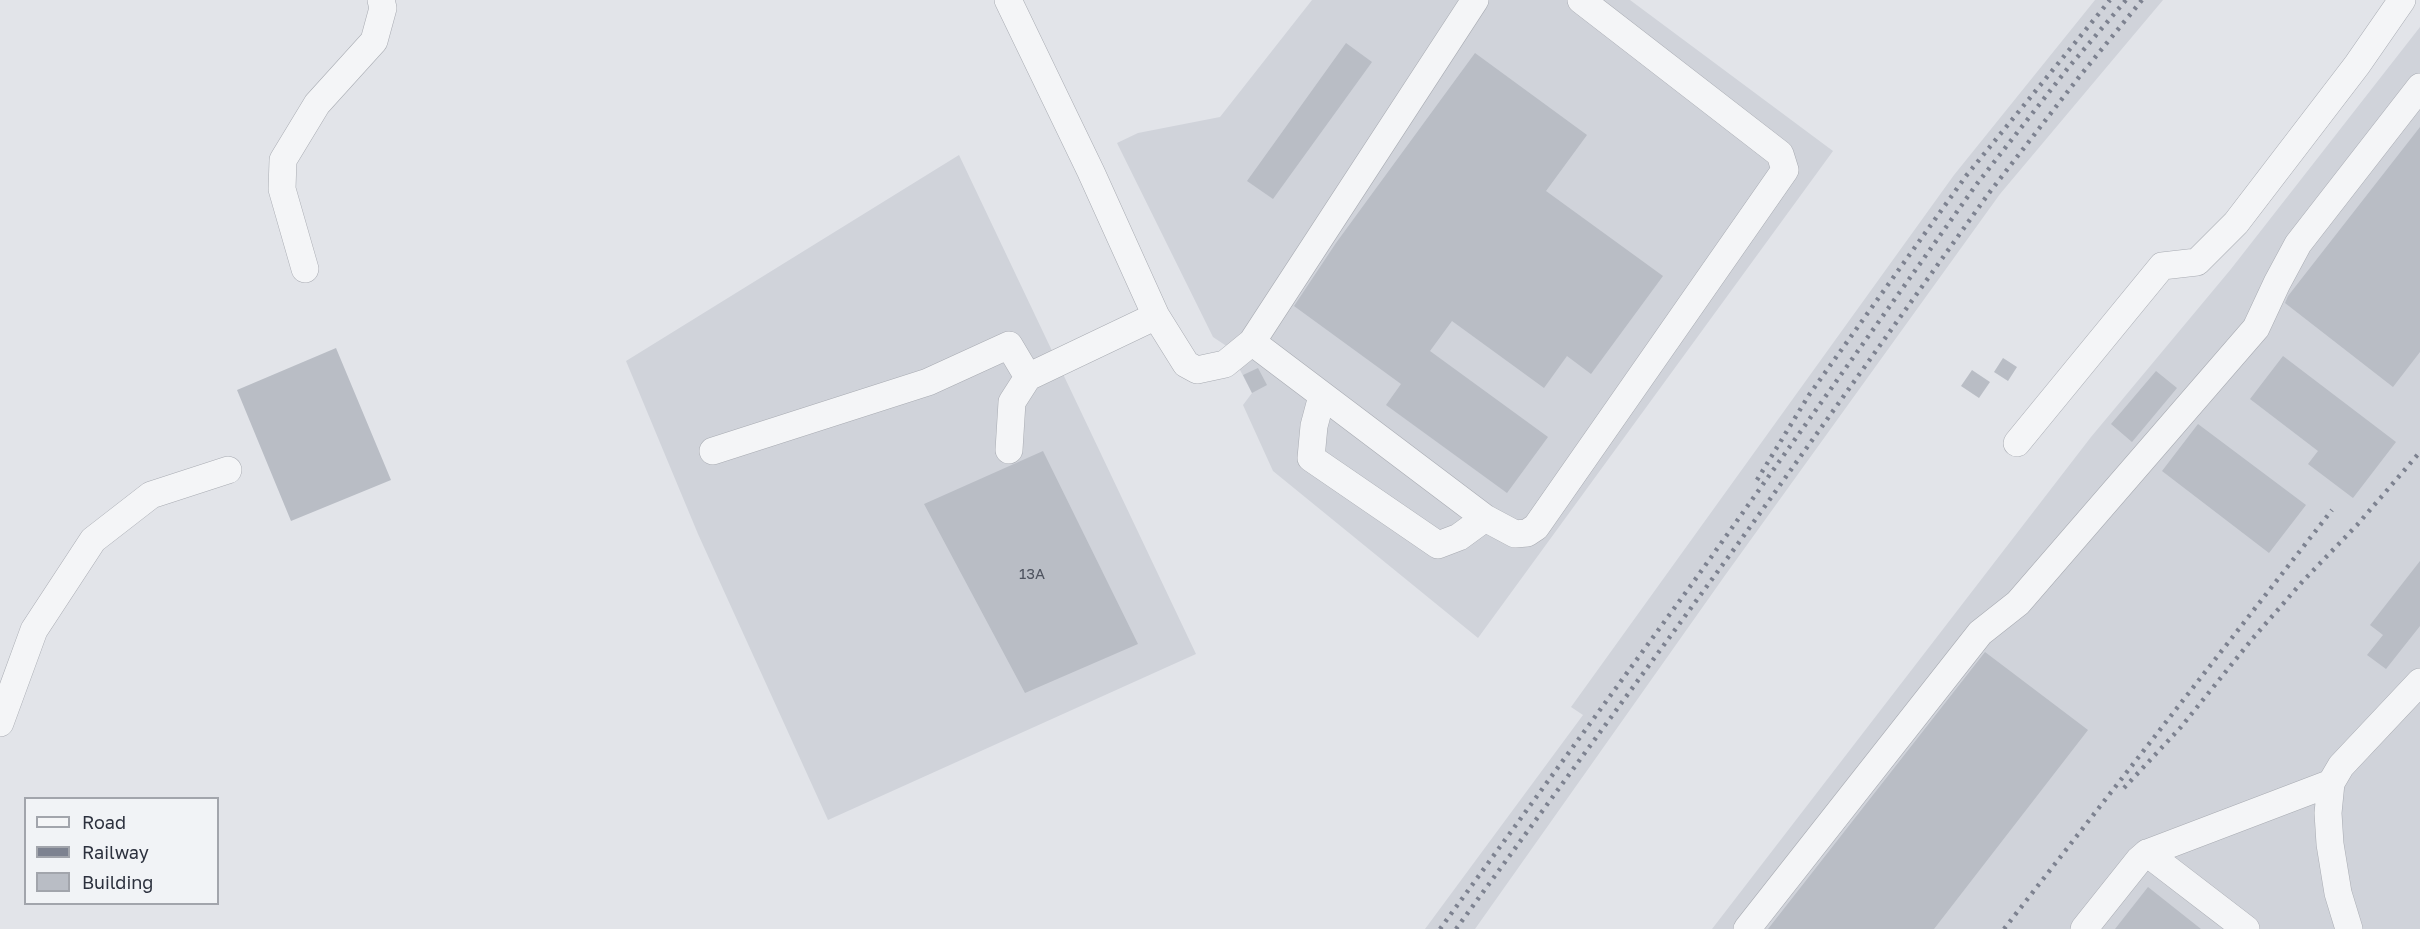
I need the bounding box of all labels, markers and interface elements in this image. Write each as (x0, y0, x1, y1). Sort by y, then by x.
house number: 13А (1019, 565, 1045, 583)
legend (24, 797, 219, 905)
text: Road (82, 811, 126, 833)
text: Railway (82, 841, 149, 863)
text: Building (82, 871, 153, 893)

